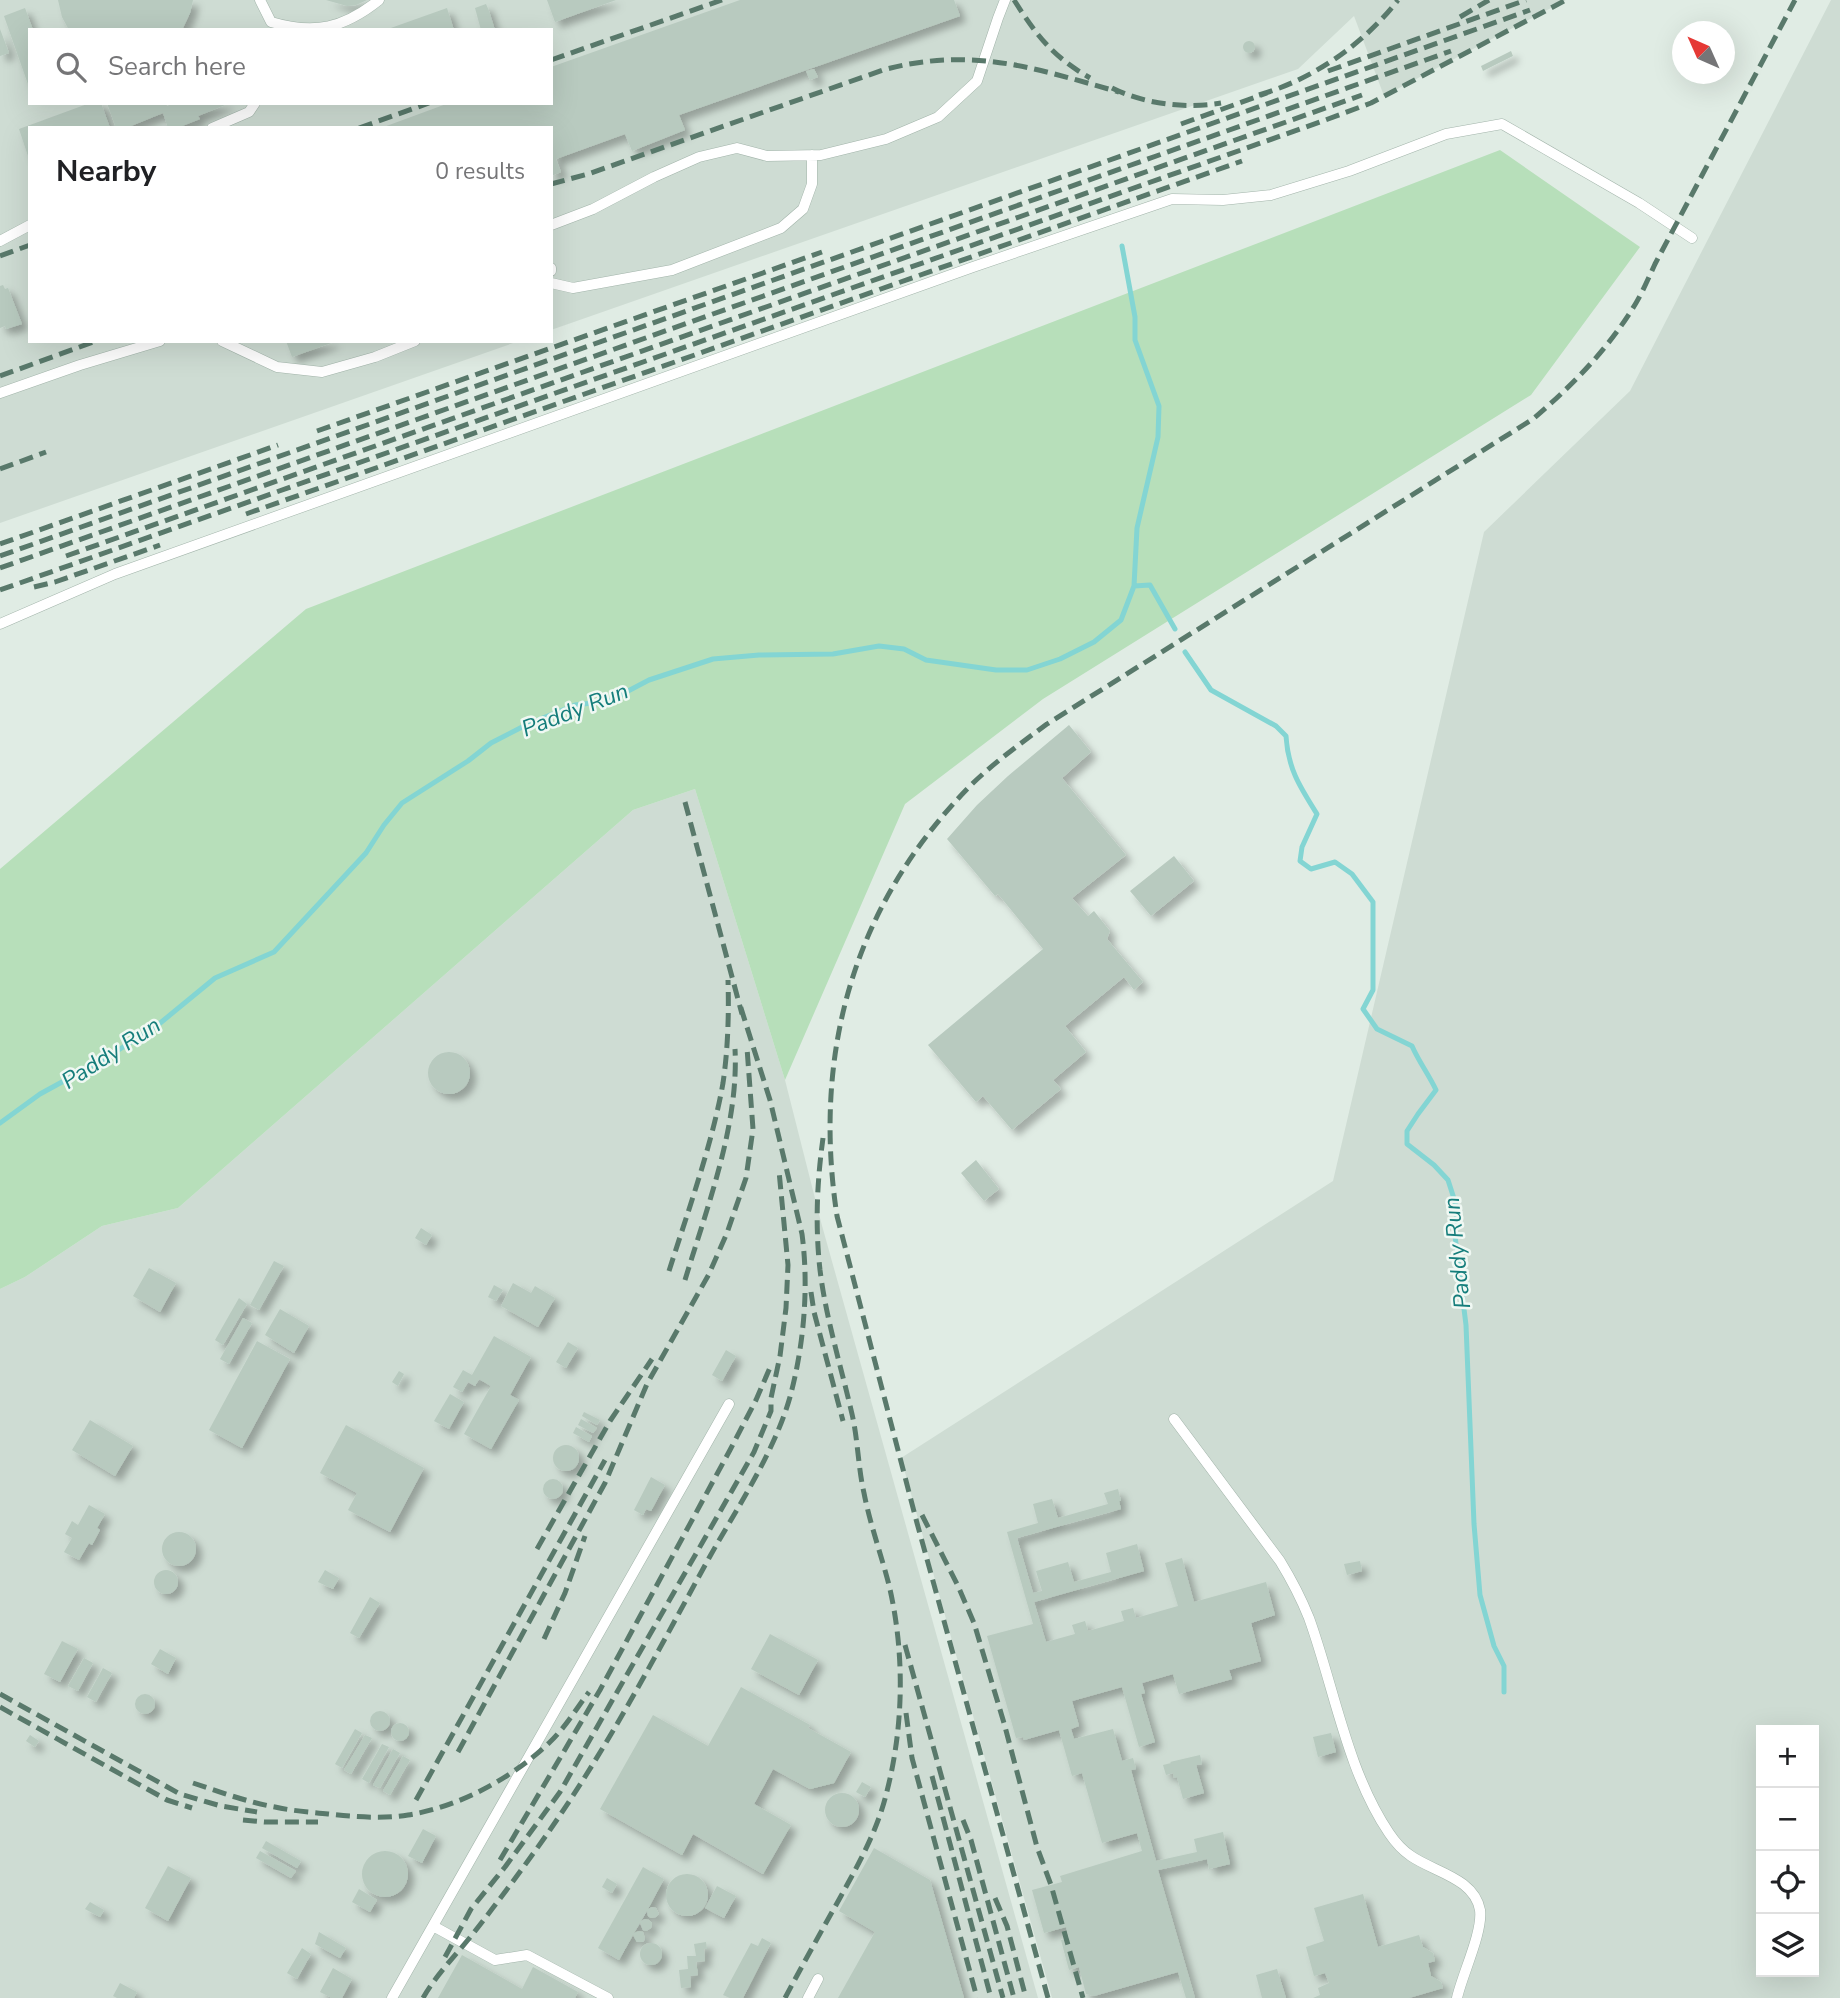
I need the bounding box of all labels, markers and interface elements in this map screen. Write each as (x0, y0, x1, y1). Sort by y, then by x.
north arrow (1672, 21, 1735, 84)
search box (28, 28, 553, 105)
icon: search (52, 48, 90, 86)
text: Search here (108, 49, 246, 84)
text: Nearby (56, 151, 156, 192)
text: 0 results (435, 156, 525, 187)
water label: Paddy Run (517, 675, 633, 745)
water label: Paddy Run (56, 1009, 166, 1097)
water label: Paddy Run (1436, 1196, 1478, 1310)
map controls (1756, 1725, 1819, 1977)
button: + (1756, 1725, 1819, 1788)
button: − (1756, 1788, 1819, 1851)
button: locate (1756, 1851, 1819, 1914)
button: layers (1756, 1914, 1819, 1977)

